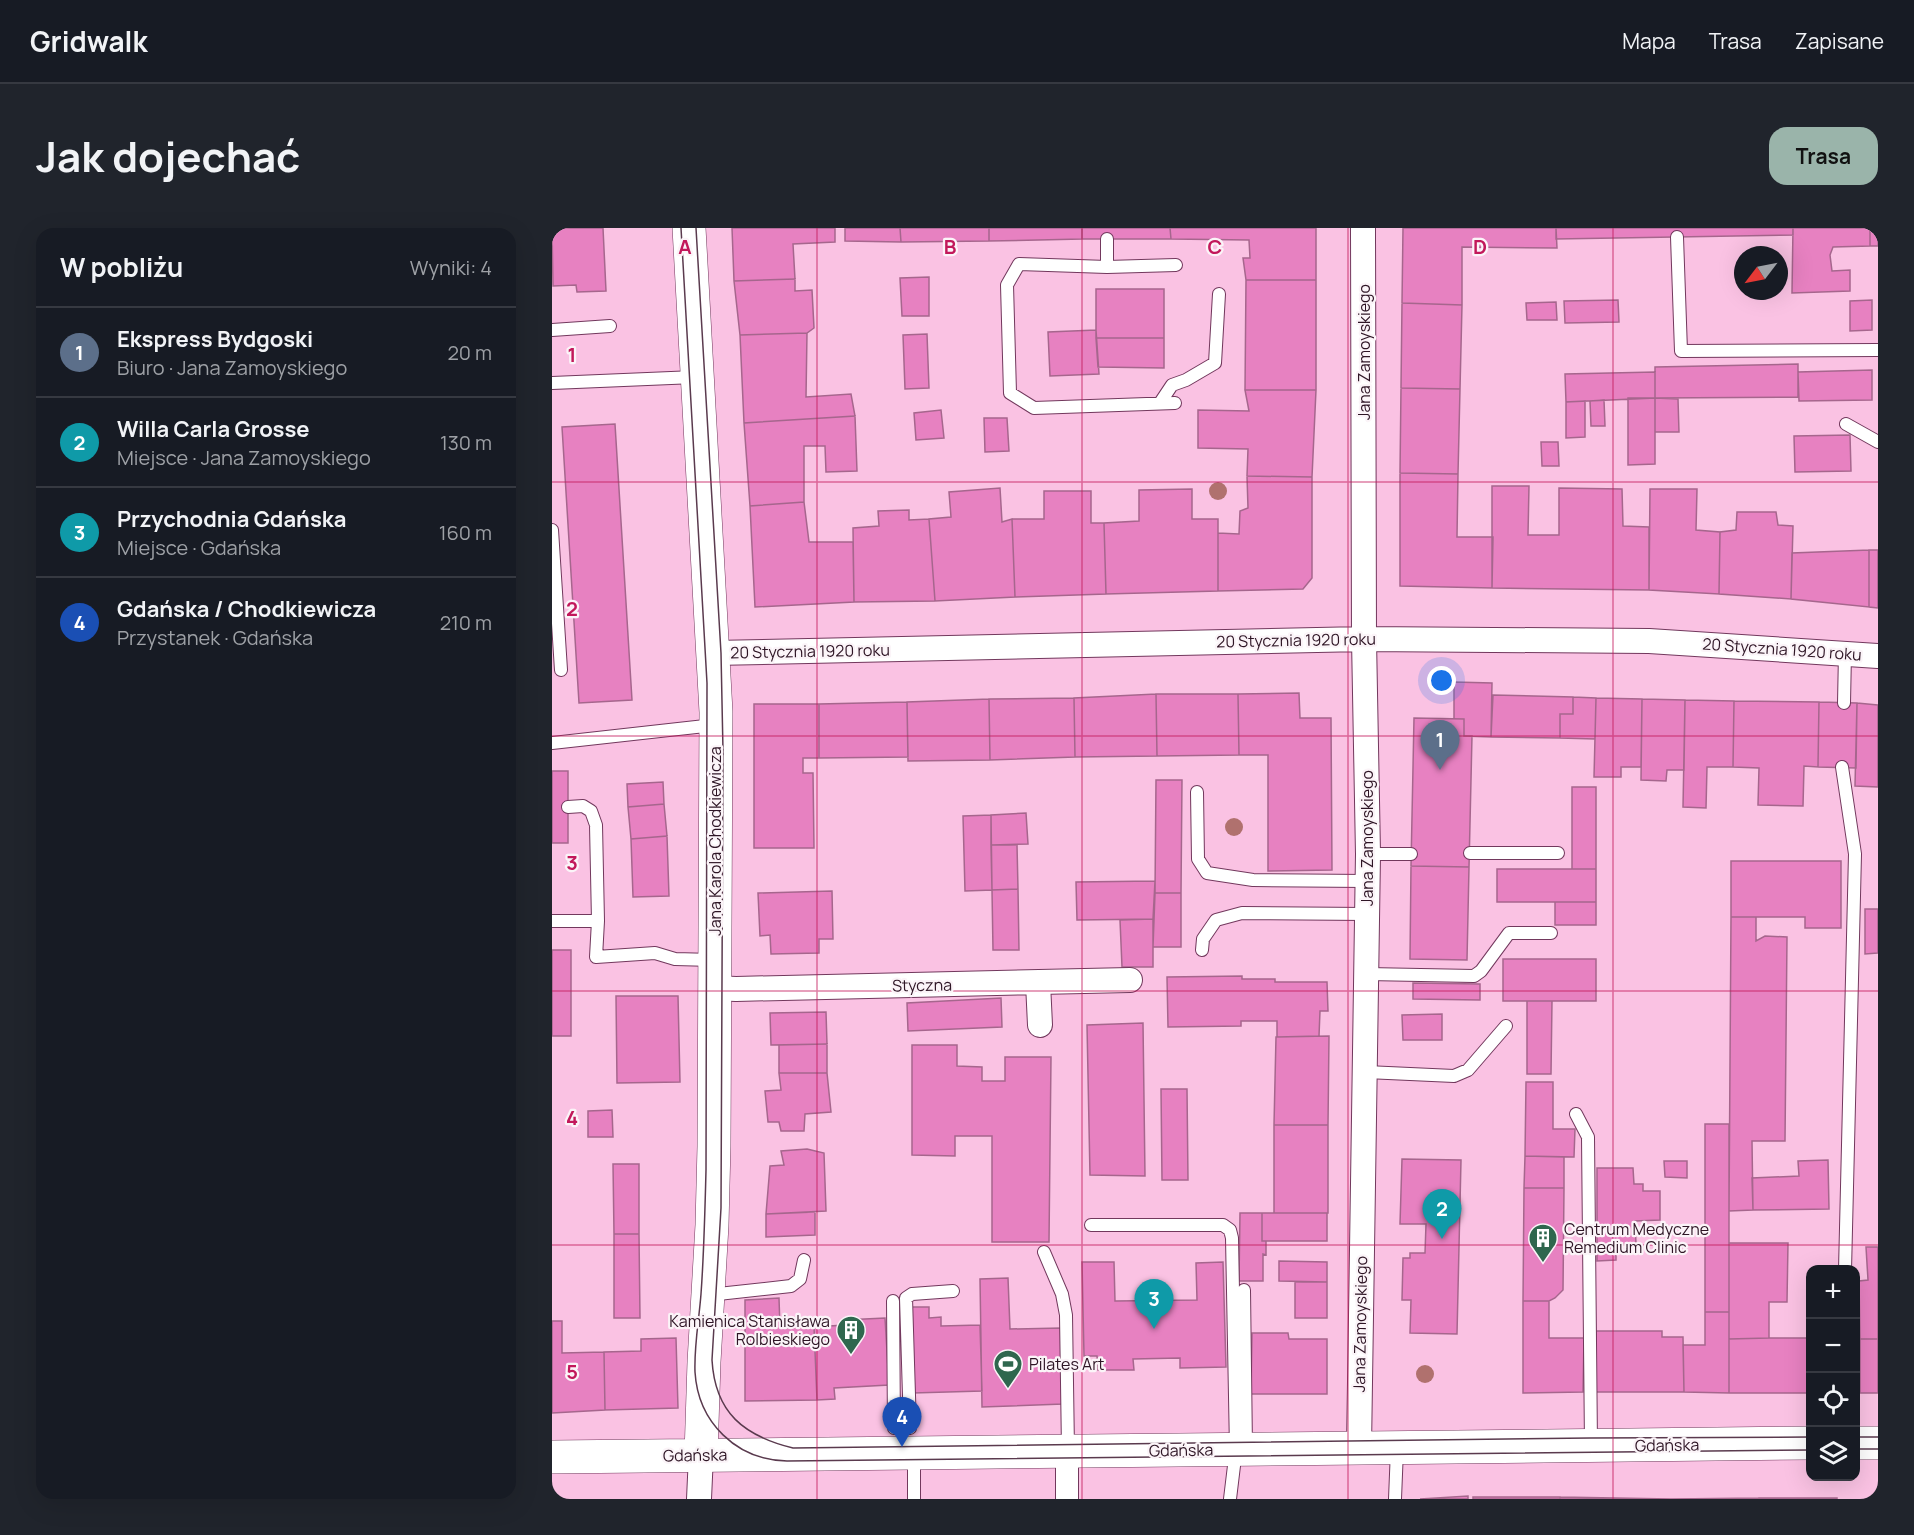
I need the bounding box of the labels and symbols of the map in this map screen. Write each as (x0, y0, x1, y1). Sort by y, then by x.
text: A (678, 233, 692, 260)
text: B (944, 233, 957, 260)
text: C (1208, 233, 1222, 260)
text: D (1473, 233, 1487, 260)
north arrow (1734, 246, 1788, 300)
street label: Jana Zamoyskiego (1353, 284, 1375, 420)
text: 1 (568, 341, 576, 368)
text: 2 (566, 595, 578, 622)
street label: 20 Stycznia 1920 roku (1216, 628, 1376, 652)
street label: 20 Stycznia 1920 roku (1702, 632, 1862, 666)
street label: 20 Stycznia 1920 roku (730, 639, 890, 663)
your location (1427, 666, 1456, 695)
pin: 1 (1420, 720, 1460, 770)
street label: Jana Karola Chodkiewicza (704, 746, 726, 936)
street label: Jana Zamoyskiego (1356, 770, 1378, 906)
text: 3 (566, 849, 578, 876)
street label: Styczna (892, 973, 952, 997)
text: 4 (566, 1104, 578, 1131)
pin: 2 (1422, 1190, 1462, 1239)
place label: Centrum Medyczne Remedium Clinic (1564, 1218, 1709, 1258)
building icon: Centrum Medyczne Remedium Clinic (1527, 1222, 1559, 1264)
street label: Jana Zamoyskiego (1348, 1256, 1372, 1392)
pin: 3 (1134, 1280, 1174, 1329)
place label: Kamienica Stanisława Rolbieskiego (669, 1310, 830, 1350)
building icon: Kamienica Stanisława Rolbieskiego (835, 1314, 867, 1356)
sports icon: Pilates Art (992, 1348, 1024, 1390)
place label: Pilates Art (1029, 1353, 1104, 1375)
text: 5 (566, 1358, 578, 1385)
pin: 4 (882, 1398, 922, 1447)
street label: Gdańska (1635, 1433, 1699, 1457)
street label: Gdańska (1149, 1438, 1213, 1462)
street label: Gdańska (663, 1443, 727, 1467)

